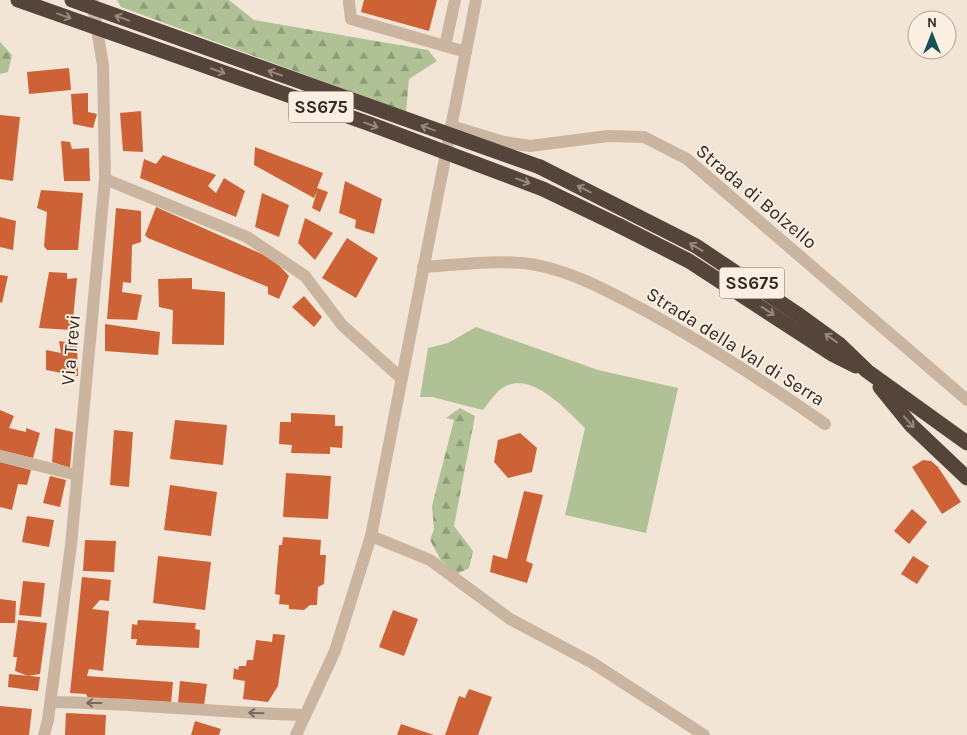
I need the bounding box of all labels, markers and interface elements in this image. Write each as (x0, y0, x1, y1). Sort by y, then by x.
north arrow (907, 10, 957, 60)
one-way arrow (56, 12, 72, 21)
one-way arrow (115, 13, 131, 22)
text: N (927, 14, 937, 31)
one-way arrow (209, 67, 225, 76)
one-way arrow (268, 68, 283, 77)
road number: SS675 (288, 91, 354, 122)
one-way arrow (363, 121, 378, 130)
one-way arrow (421, 123, 437, 132)
street label: Strada di Bolzello (691, 140, 821, 254)
one-way arrow (515, 177, 530, 186)
one-way arrow (576, 183, 591, 193)
one-way arrow (690, 241, 704, 251)
road number: SS675 (720, 268, 784, 298)
street label: Strada della Val di Serra (642, 283, 829, 411)
one-way arrow (761, 306, 775, 317)
street label: Via Trevi (57, 314, 85, 387)
one-way arrow (824, 333, 838, 343)
one-way arrow (903, 415, 915, 428)
one-way arrow (86, 698, 102, 708)
one-way arrow (248, 709, 264, 718)

